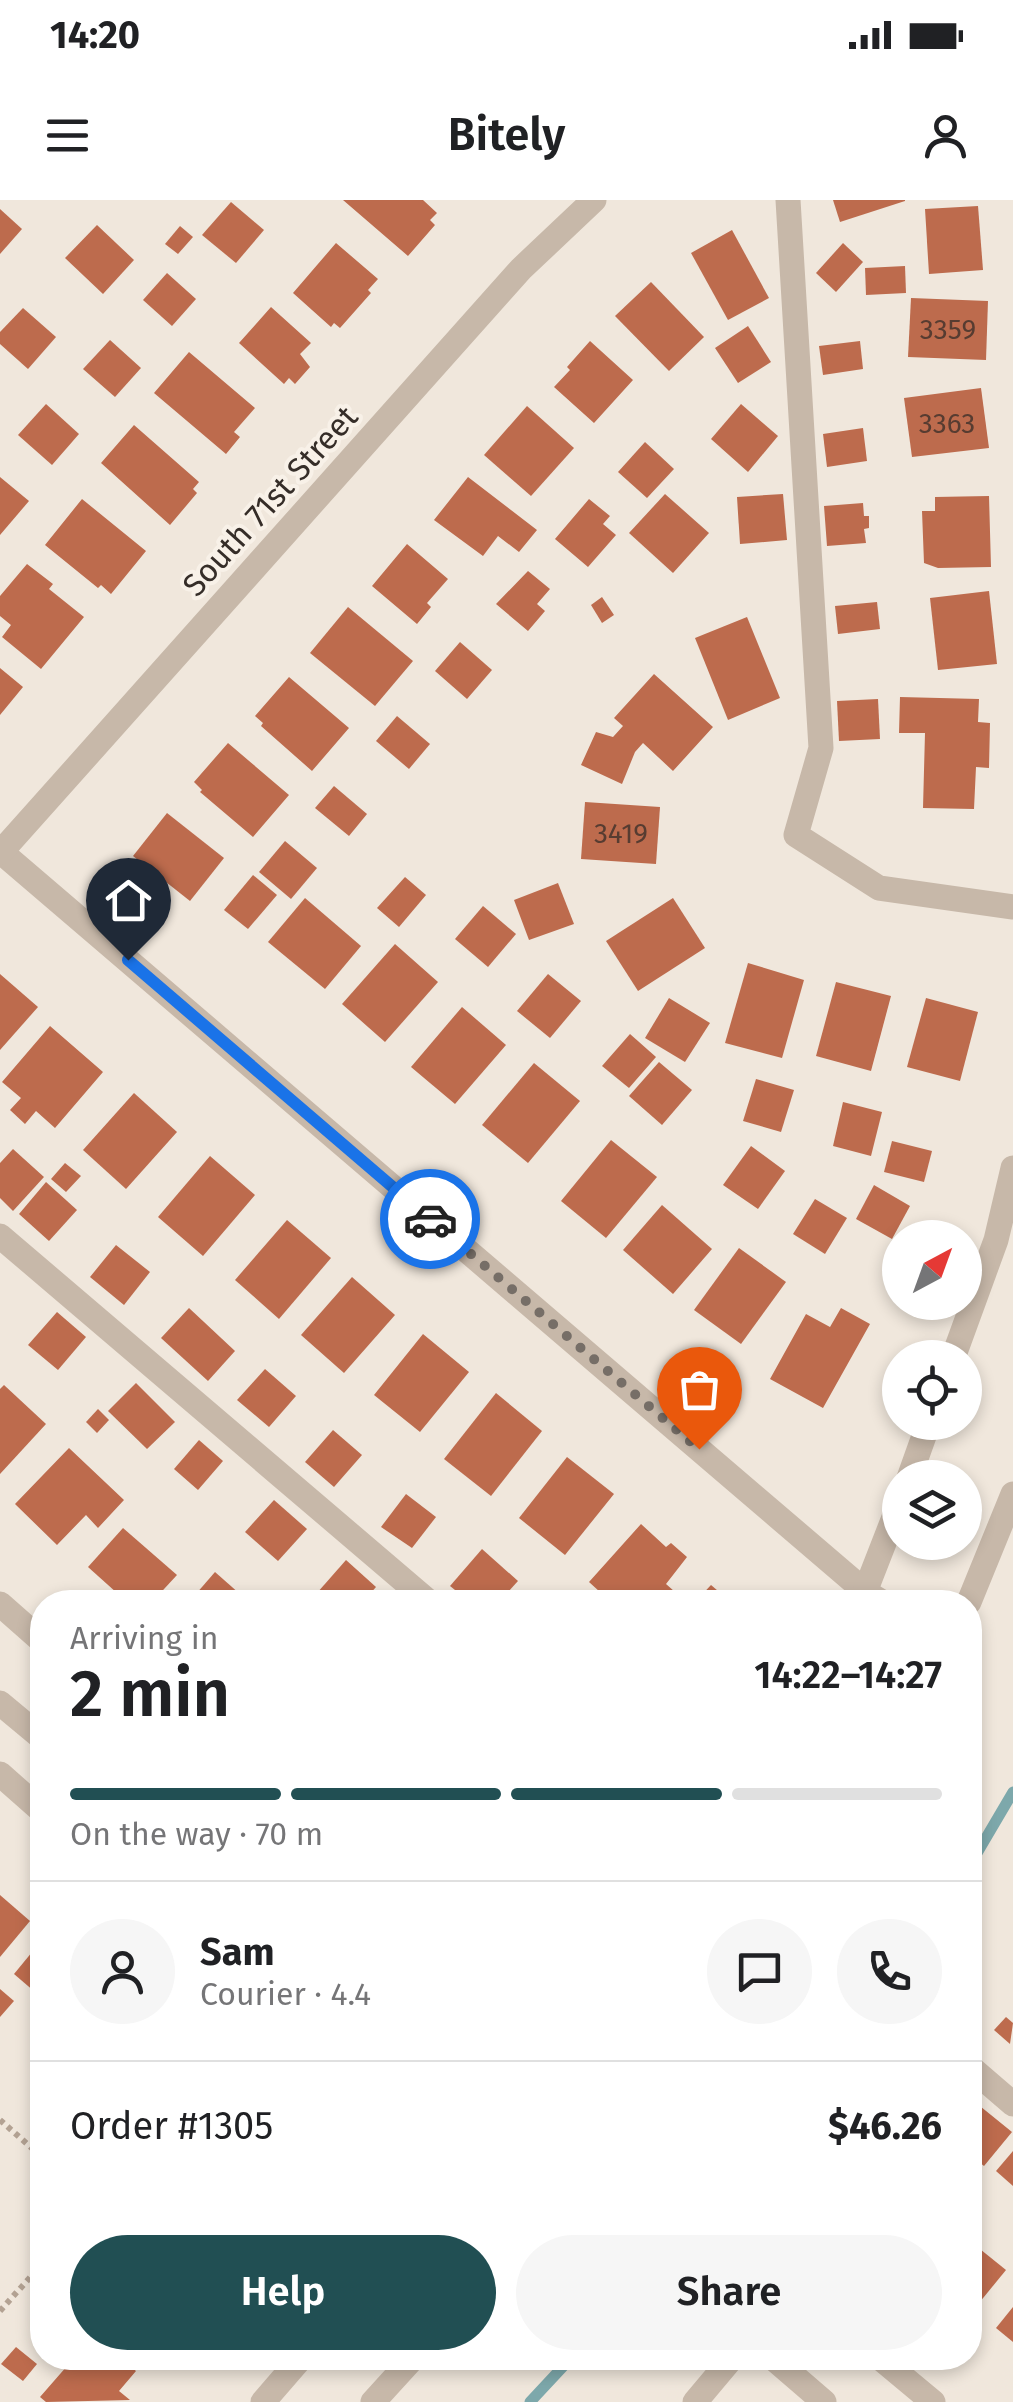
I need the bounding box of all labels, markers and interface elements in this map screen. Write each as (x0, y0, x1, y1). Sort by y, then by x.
text: 14:20 (50, 12, 140, 58)
icon: menu (40, 108, 95, 163)
text: Bitely (448, 108, 565, 162)
icon: person (918, 108, 973, 163)
house number: 3359 (920, 313, 976, 346)
street label: South 71st Street (175, 398, 366, 604)
house number: 3363 (919, 407, 975, 440)
house number: 3419 (594, 817, 648, 850)
pin (86, 858, 171, 961)
icon: home (101, 873, 156, 928)
courier (380, 1169, 480, 1269)
icon: car (403, 1192, 458, 1247)
north arrow (882, 1220, 982, 1320)
map controls (882, 1220, 982, 1560)
button: locate (882, 1340, 982, 1440)
pin (657, 1347, 742, 1450)
icon: bag (672, 1362, 727, 1417)
button: layers (882, 1460, 982, 1560)
text: Arriving in (70, 1619, 218, 1657)
text: 14:22–14:27 (754, 1652, 942, 1698)
text: 2 min (70, 1655, 230, 1733)
text: On the way · 70 m (70, 1815, 323, 1853)
button: person (70, 1919, 175, 2024)
button: chat (707, 1919, 812, 2024)
button: phone (837, 1919, 942, 2024)
text: Sam (200, 1929, 275, 1975)
text: Courier · 4.4 (200, 1975, 371, 2013)
text: Order #1305 (70, 2103, 273, 2149)
text: $46.26 (828, 2103, 942, 2149)
button: Help (70, 2235, 496, 2350)
button: Share (516, 2235, 942, 2350)

